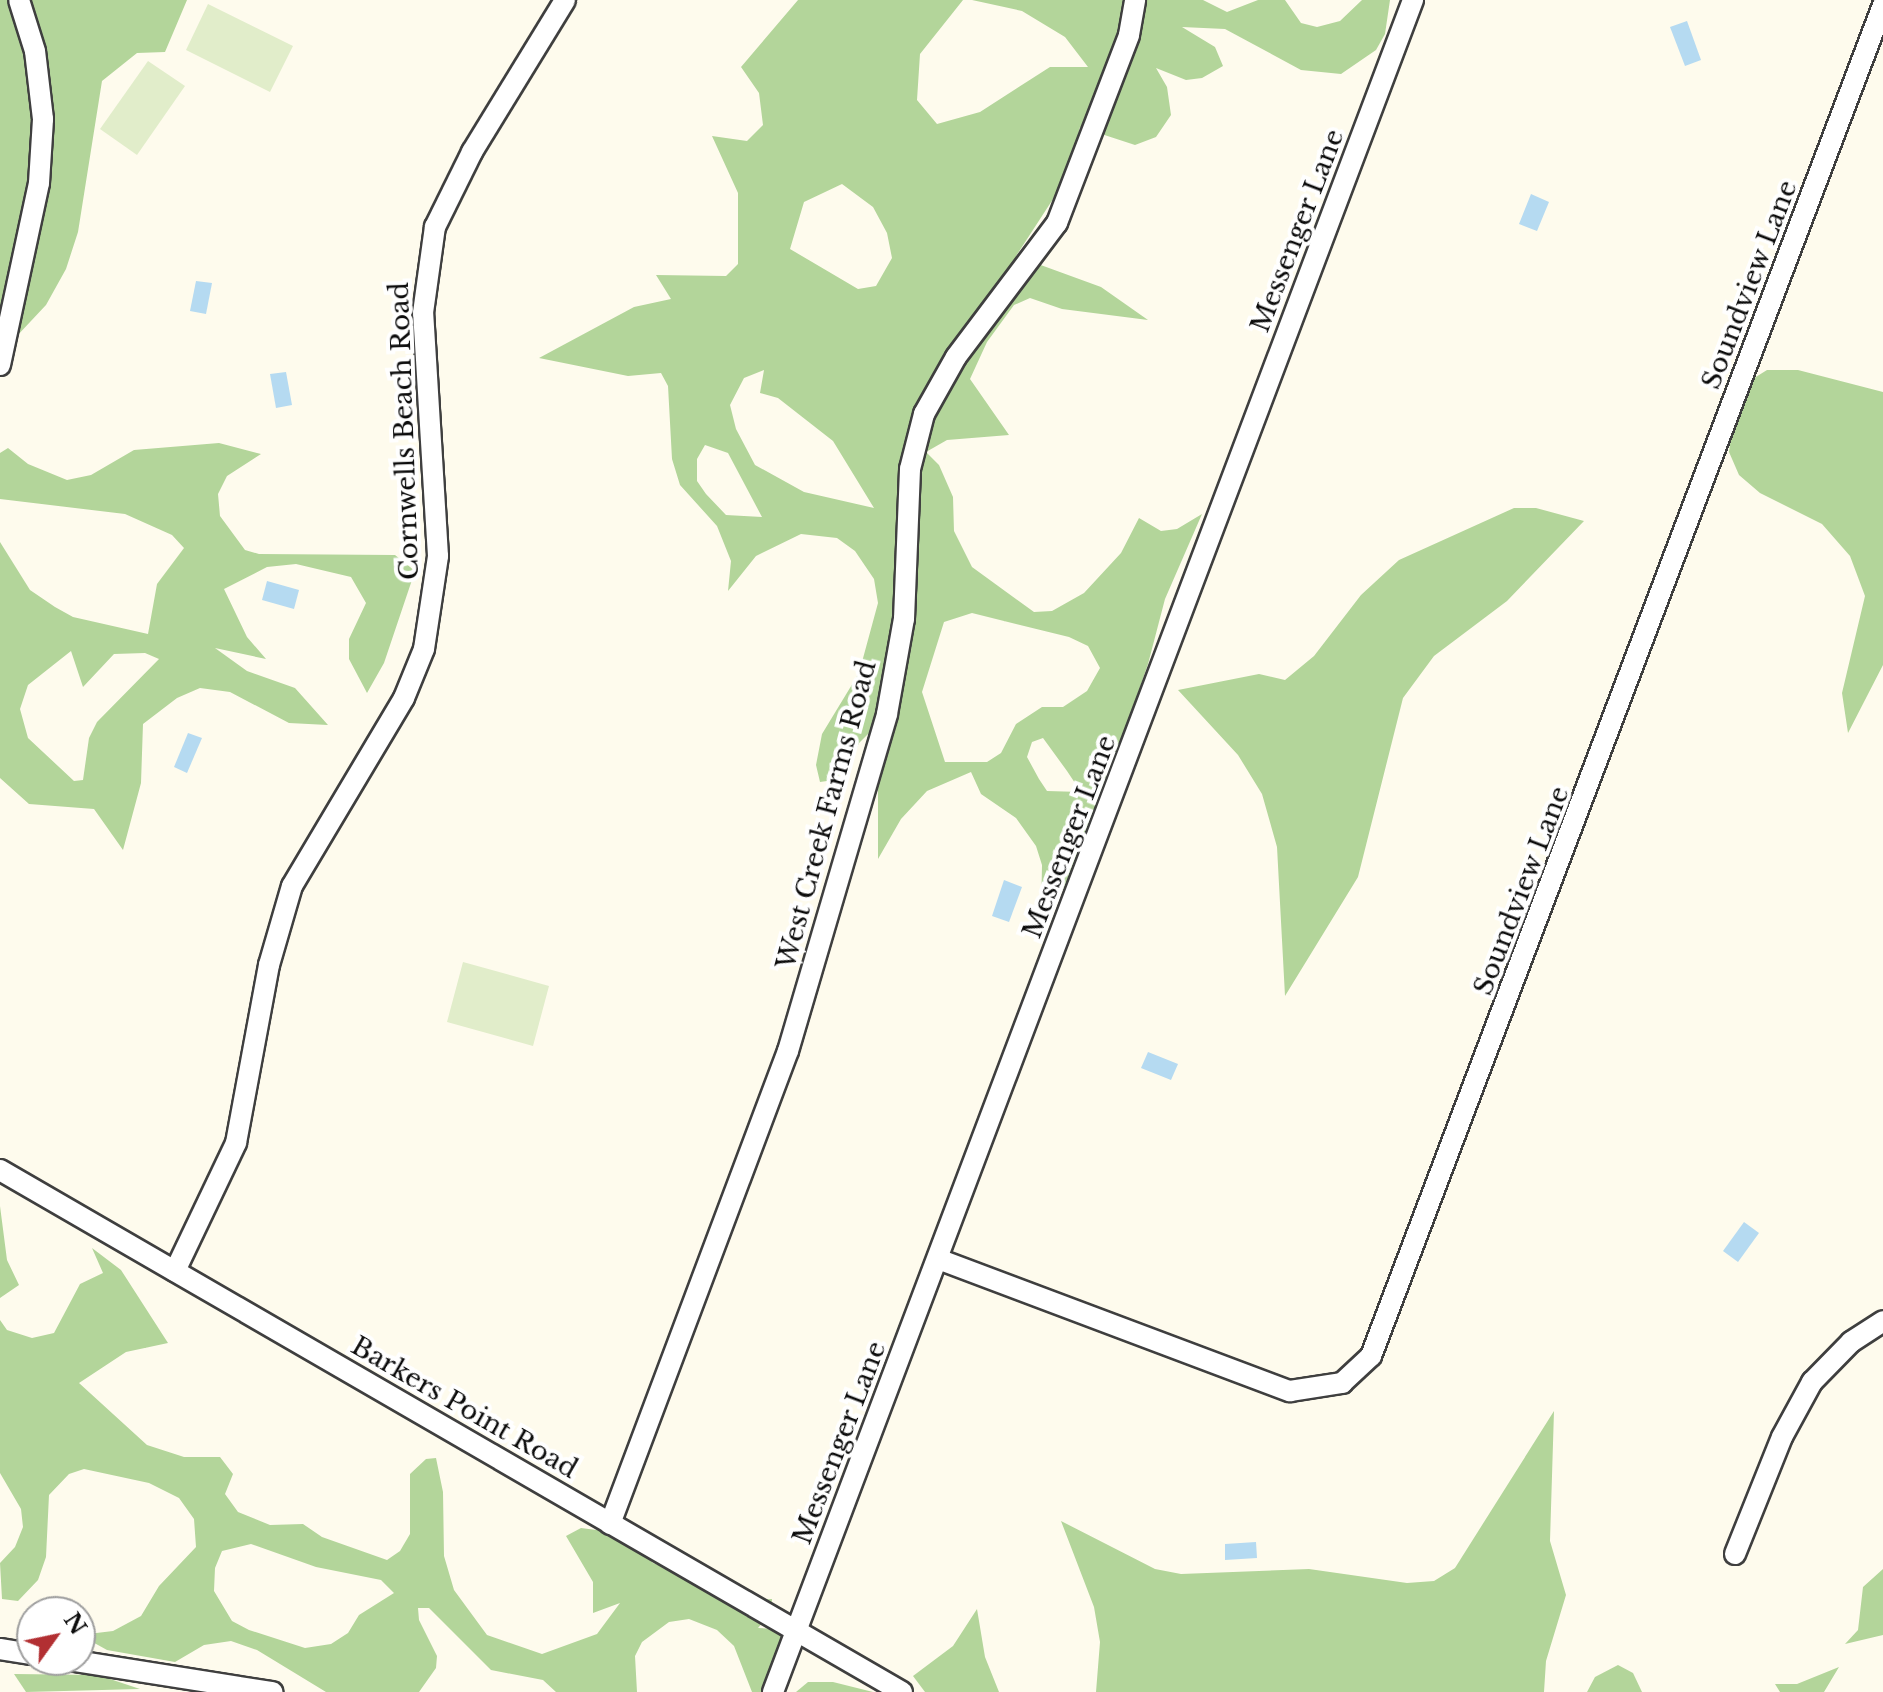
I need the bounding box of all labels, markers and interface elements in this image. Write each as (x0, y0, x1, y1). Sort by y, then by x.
street label: Messenger Lane (1245, 125, 1351, 337)
street label: Soundview Lane (1696, 176, 1804, 394)
street label: Cornwells Beach Road (384, 281, 426, 581)
street label: West Creek Farms Road (771, 657, 883, 973)
street label: Messenger Lane (1017, 731, 1123, 943)
street label: Soundview Lane (1468, 782, 1576, 1000)
street label: Barkers Point Road (345, 1331, 583, 1485)
street label: Messenger Lane (787, 1337, 893, 1549)
north arrow (16, 1596, 96, 1676)
text: N (58, 1608, 92, 1640)

